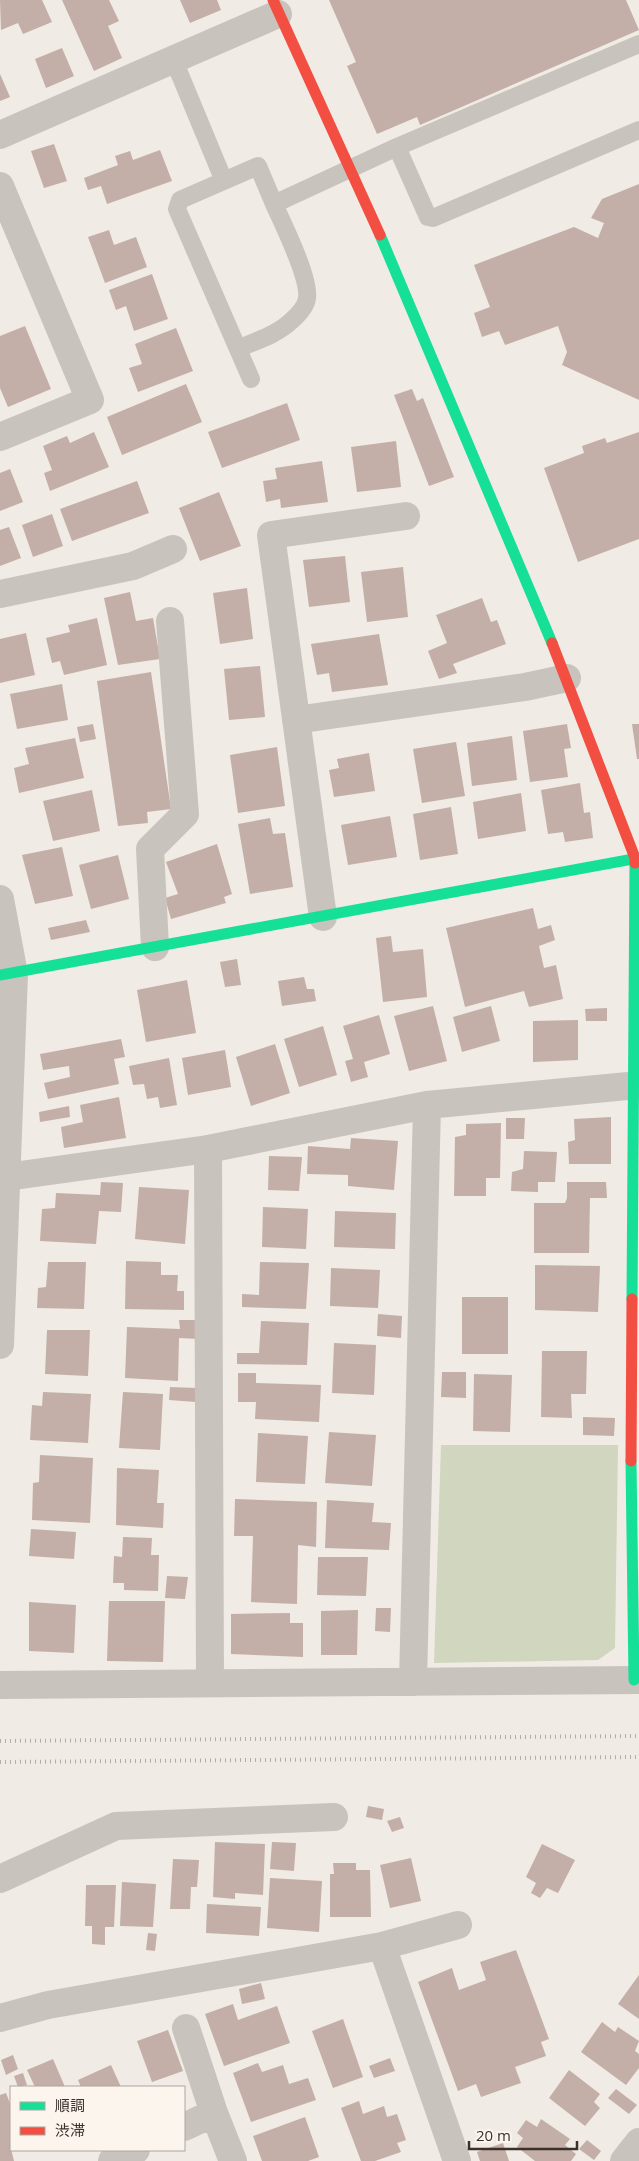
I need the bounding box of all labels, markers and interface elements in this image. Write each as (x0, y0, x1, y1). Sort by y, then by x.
legend (10, 2086, 185, 2151)
text: 順調 (55, 2095, 85, 2115)
scale bar (469, 2118, 576, 2150)
text: 渋滞 (55, 2120, 85, 2140)
text: 20 m (476, 2125, 511, 2145)

